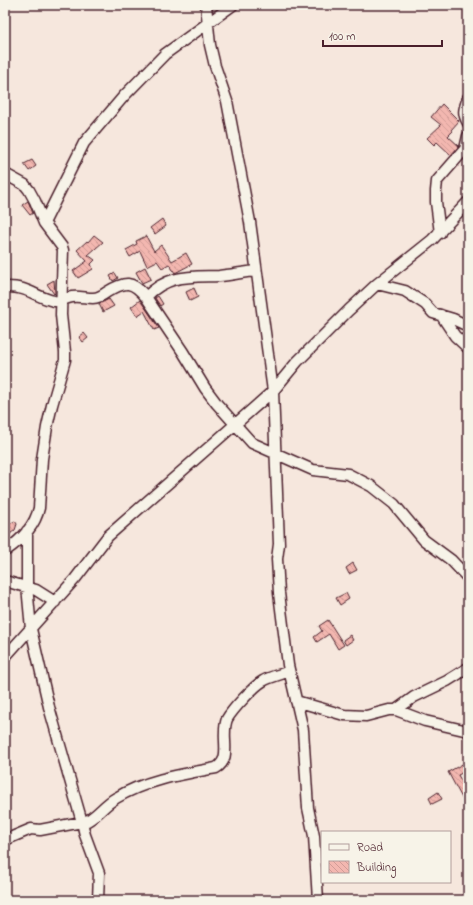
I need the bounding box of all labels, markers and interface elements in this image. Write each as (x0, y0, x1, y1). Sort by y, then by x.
scale bar (323, 22, 442, 48)
text: 100 m (329, 28, 356, 46)
legend (321, 831, 451, 883)
text: Road (357, 839, 383, 857)
text: Building (356, 859, 396, 878)

